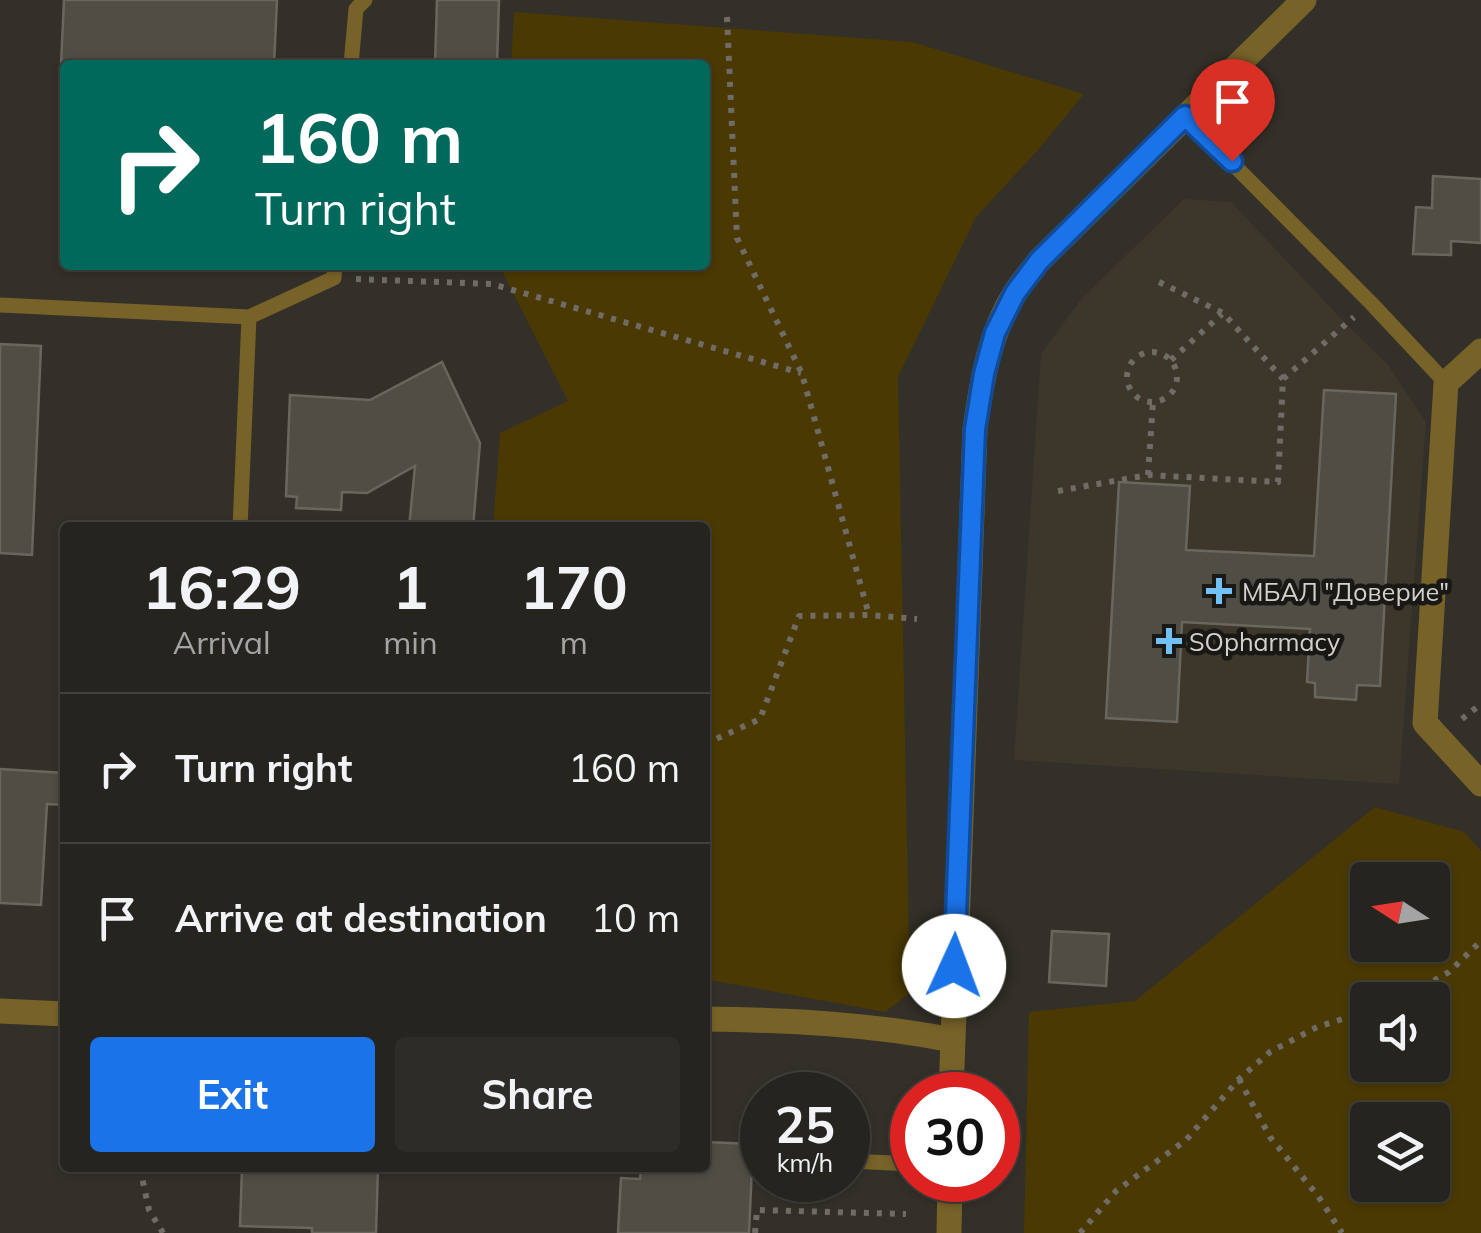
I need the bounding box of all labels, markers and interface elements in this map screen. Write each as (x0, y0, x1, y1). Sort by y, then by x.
pin (1190, 59, 1275, 162)
icon: arrive (1205, 74, 1260, 129)
text: 160 m (255, 93, 463, 181)
icon: right (90, 100, 220, 230)
text: Turn right (255, 180, 456, 236)
text: 16:29 (142, 549, 301, 624)
text: 1 (392, 549, 428, 624)
text: 170 (520, 549, 628, 624)
place label: МБАЛ "Доверие" (1242, 576, 1449, 607)
marker: МБАЛ "Доверие" (1206, 578, 1232, 604)
text: Arrival (173, 622, 271, 662)
text: min (383, 622, 438, 662)
text: m (560, 622, 588, 662)
place label: SOpharmacy (1189, 626, 1340, 657)
marker: SOpharmacy (1158, 630, 1180, 652)
icon: right (90, 741, 145, 796)
text: Turn right (175, 744, 352, 792)
text: 160 m (568, 744, 680, 792)
north arrow (1350, 862, 1450, 962)
map controls (1350, 862, 1450, 1202)
icon: arrive (90, 891, 145, 946)
text: Arrive at destination (175, 894, 547, 942)
text: 10 m (591, 894, 680, 942)
position arrow (902, 914, 1006, 1018)
button: sound (1350, 982, 1450, 1082)
button: Exit (90, 1037, 375, 1152)
button: Share (395, 1037, 680, 1152)
speed limit sign: 30 (890, 1072, 1020, 1202)
text: 25 (775, 1093, 835, 1156)
button: layers (1350, 1102, 1450, 1202)
text: km/h (777, 1147, 833, 1178)

